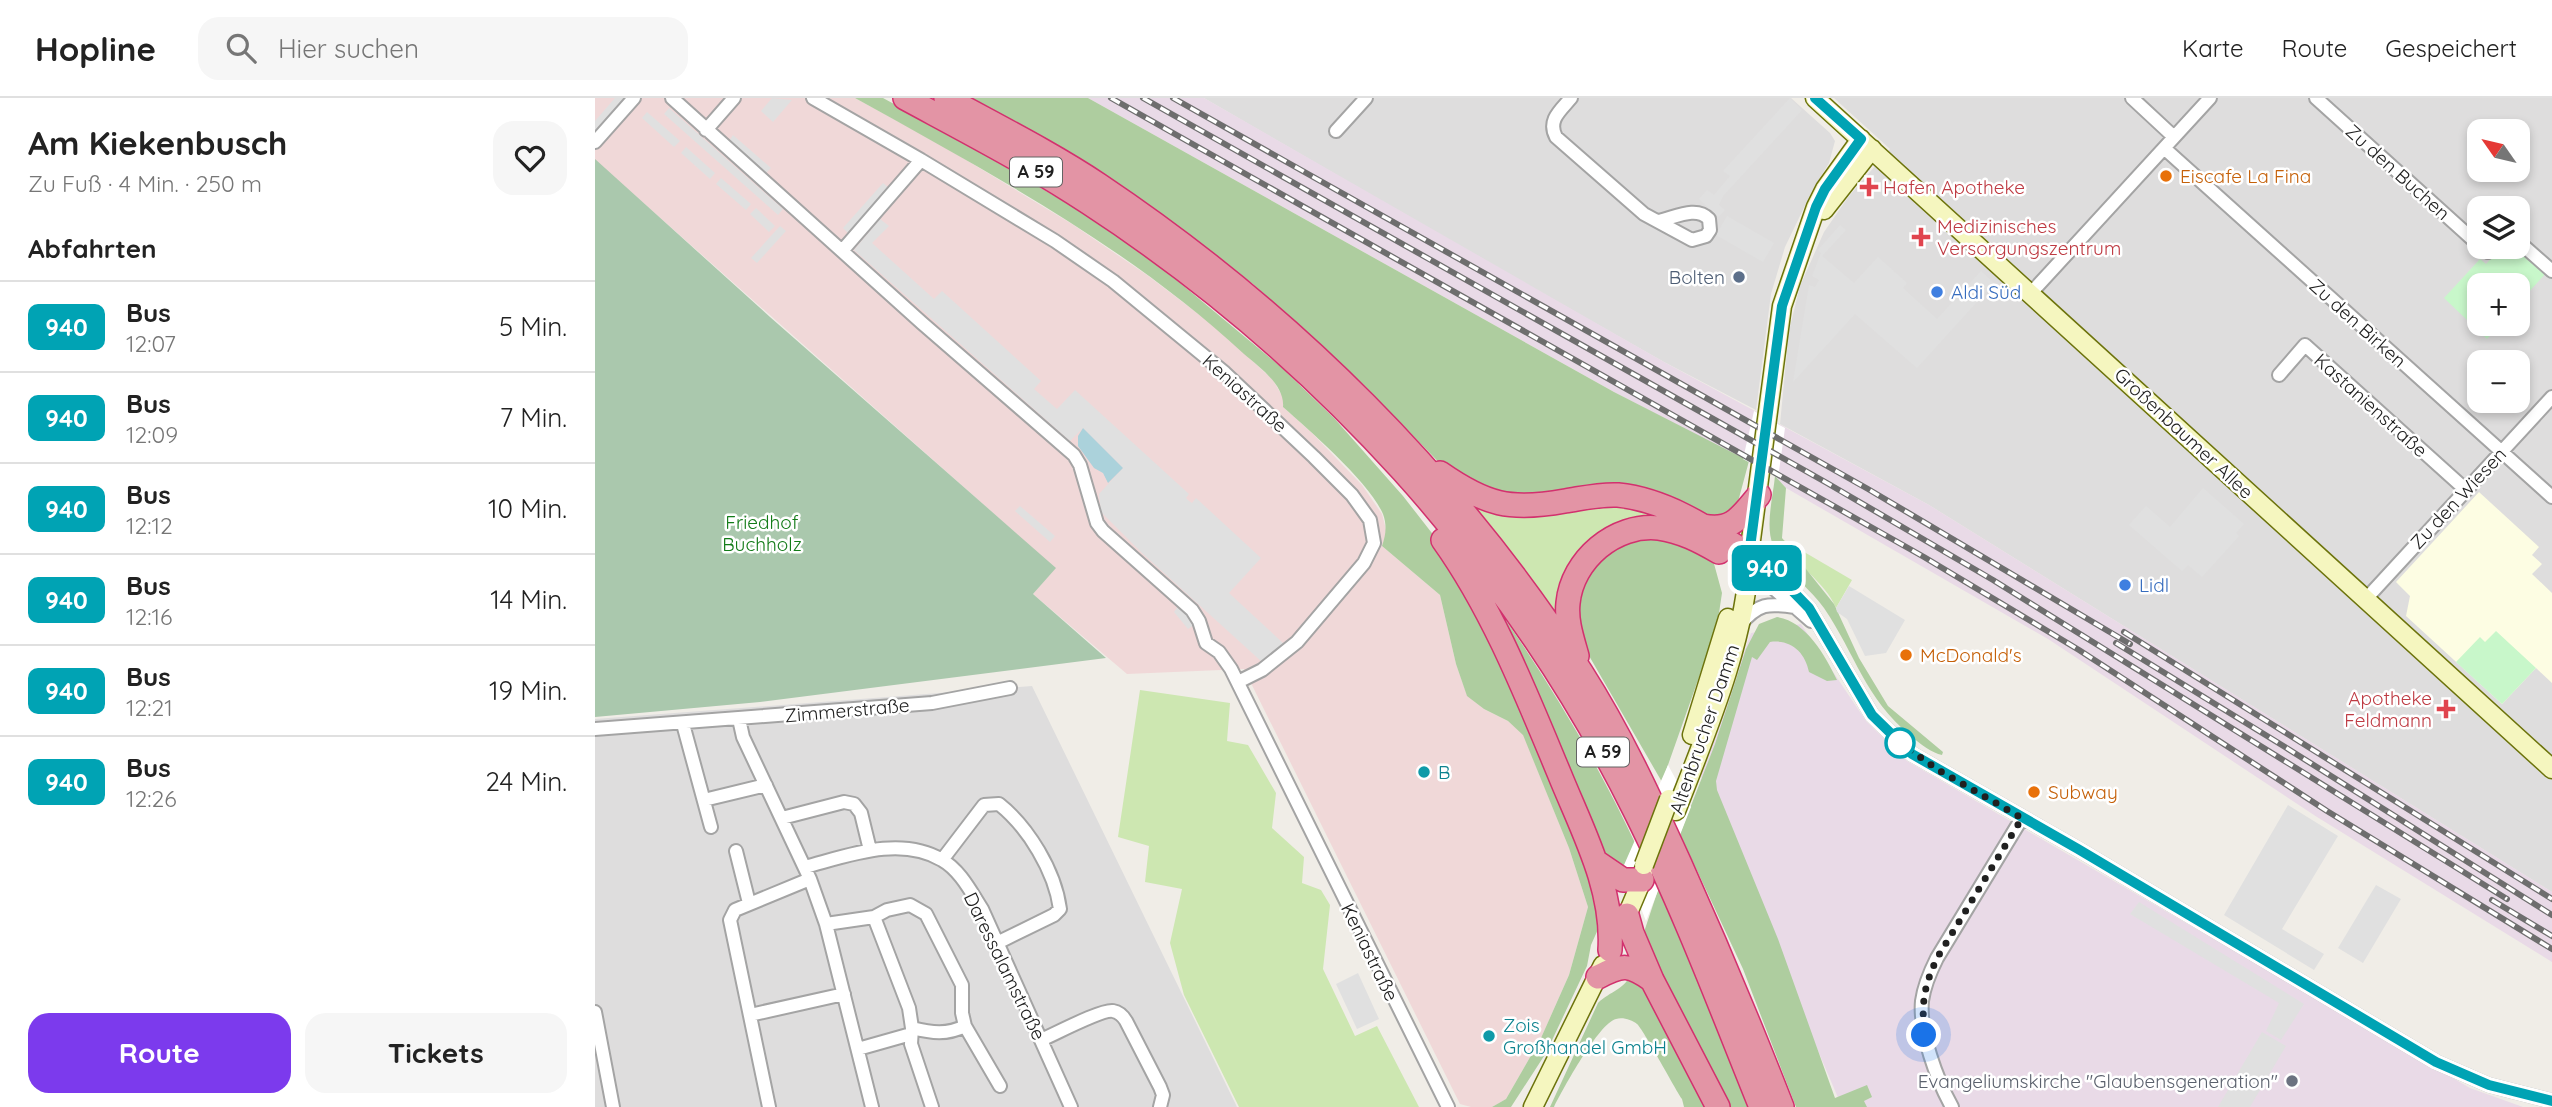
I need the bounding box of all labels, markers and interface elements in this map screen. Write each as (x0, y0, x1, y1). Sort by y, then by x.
search box (198, 17, 688, 80)
text: Hopline (35, 28, 156, 69)
icon: search (222, 29, 260, 67)
text: Hier suchen (278, 32, 419, 65)
text: Karte (2182, 33, 2244, 63)
text: Route (2282, 33, 2347, 63)
text: Gespeichert (2385, 33, 2517, 63)
street label: Zu den Buchen (2341, 119, 2455, 225)
north arrow (2467, 119, 2531, 182)
map controls (2467, 119, 2530, 413)
button: heart (493, 121, 567, 195)
text: Am Kiekenbusch (28, 122, 287, 163)
road number: A 59 (1010, 158, 1062, 186)
place label: Eiscafe La Fina (2180, 164, 2311, 188)
marker: Eiscafe La Fina (2158, 168, 2174, 184)
text: Zu Fuß · 4 Min. · 250 m (28, 169, 262, 198)
place label: Hafen Apotheke (1883, 175, 2025, 199)
marker: Hafen Apotheke (1861, 179, 1877, 195)
button: layers (2467, 196, 2530, 259)
place label: Medizinisches Versorgungszentrum (1937, 214, 2121, 260)
marker: Medizinisches Versorgungszentrum (1911, 227, 1931, 247)
text: Abfahrten (28, 232, 157, 265)
place label: Bolten (1669, 265, 1725, 289)
marker: Bolten (1731, 269, 1747, 285)
street label: Zu den Birken (2305, 273, 2411, 373)
button: + (2467, 273, 2530, 336)
place label: Aldi Süd (1951, 280, 2021, 304)
marker: Aldi Süd (1929, 284, 1945, 300)
text: Bus (126, 296, 171, 329)
text: 5 Min. (499, 310, 567, 343)
text: 940 (45, 312, 88, 342)
text: 12:07 (126, 329, 176, 358)
street label: Kastanienstraße (2309, 348, 2433, 462)
street label: Keniastraße (1198, 349, 1292, 437)
button: − (2467, 350, 2530, 413)
street label: Großenbaumer Allee (2110, 362, 2258, 504)
text: Bus (126, 387, 171, 420)
text: 7 Min. (500, 401, 567, 434)
text: 940 (45, 403, 88, 433)
text: 12:09 (126, 420, 178, 449)
street label: Zu den Wiesen (2405, 442, 2511, 554)
text: Bus (126, 478, 171, 511)
text: 10 Min. (488, 492, 567, 525)
text: 940 (45, 494, 88, 524)
park label: Friedhof Buchholz (722, 510, 802, 556)
text: 12:12 (126, 511, 173, 540)
line badge: 940 (1727, 545, 1807, 591)
text: 940 (1746, 553, 1788, 583)
text: Bus (126, 569, 171, 602)
place label: Lidl (2139, 573, 2169, 597)
marker: Lidl (2117, 577, 2133, 593)
text: 14 Min. (490, 583, 567, 616)
text: 940 (45, 585, 88, 615)
text: 12:16 (126, 602, 172, 631)
street label: Altenbrucher Damm (1664, 641, 1744, 817)
place label: McDonald's (1920, 643, 2022, 667)
marker: McDonald's (1898, 647, 1914, 663)
text: Bus (126, 660, 171, 693)
text: 19 Min. (489, 674, 567, 707)
text: 940 (45, 676, 88, 706)
place label: Apotheke Feldmann (2344, 686, 2432, 732)
text: 12:21 (126, 693, 173, 722)
street label: Zimmerstraße (784, 693, 910, 727)
marker: Apotheke Feldmann (2438, 701, 2454, 717)
unlabelled marker (1885, 728, 1915, 758)
road number: A 59 (1577, 738, 1629, 766)
text: Bus (126, 751, 171, 784)
place label: B (1438, 760, 1450, 784)
marker: B (1416, 764, 1432, 780)
text: 24 Min. (485, 765, 567, 798)
text: 940 (45, 767, 88, 797)
place label: Subway (2048, 780, 2118, 804)
text: 12:26 (126, 784, 177, 813)
marker: Subway (2026, 784, 2042, 800)
street label: Daressalamstraße (959, 888, 1051, 1044)
street label: Keniastraße (1336, 899, 1404, 1005)
button: Route (28, 1013, 291, 1093)
button: Tickets (305, 1013, 567, 1093)
place label: Zois Großhandel GmbH (1503, 1013, 1667, 1059)
your location (1906, 1017, 1941, 1052)
marker: Zois Großhandel GmbH (1481, 1028, 1497, 1044)
place label: Evangeliumskirche "Glaubensgeneration" (1918, 1069, 2278, 1093)
marker: Evangeliumskirche "Glaubensgeneration" (2284, 1073, 2300, 1089)

